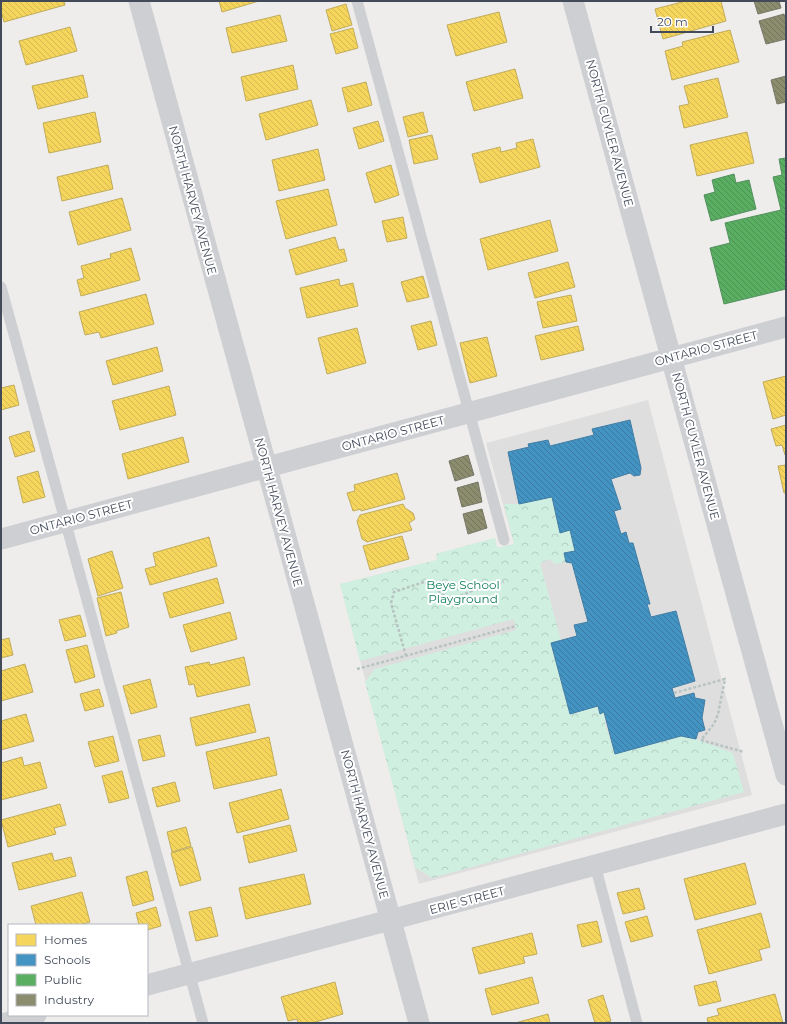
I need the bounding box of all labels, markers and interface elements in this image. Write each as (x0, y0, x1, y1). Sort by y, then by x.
scale bar (651, 8, 713, 34)
text: 20 m (657, 14, 688, 29)
street label: NORTH CUYLER AVENUE (583, 58, 637, 208)
street label: NORTH HARVEY AVENUE (166, 124, 220, 276)
street label: ONTARIO STREET (653, 327, 759, 369)
street label: NORTH CUYLER AVENUE (669, 371, 723, 521)
street label: ONTARIO STREET (340, 412, 446, 454)
street label: NORTH HARVEY AVENUE (252, 436, 306, 588)
street label: ONTARIO STREET (28, 496, 134, 538)
park label: Beye School Playground (426, 577, 500, 606)
street label: NORTH HARVEY AVENUE (338, 748, 392, 900)
street label: ERIE STREET (428, 883, 506, 917)
legend (8, 924, 148, 1016)
text: Homes (44, 932, 87, 947)
text: Schools (44, 952, 90, 967)
text: Public (44, 972, 82, 987)
text: Industry (44, 992, 94, 1007)

